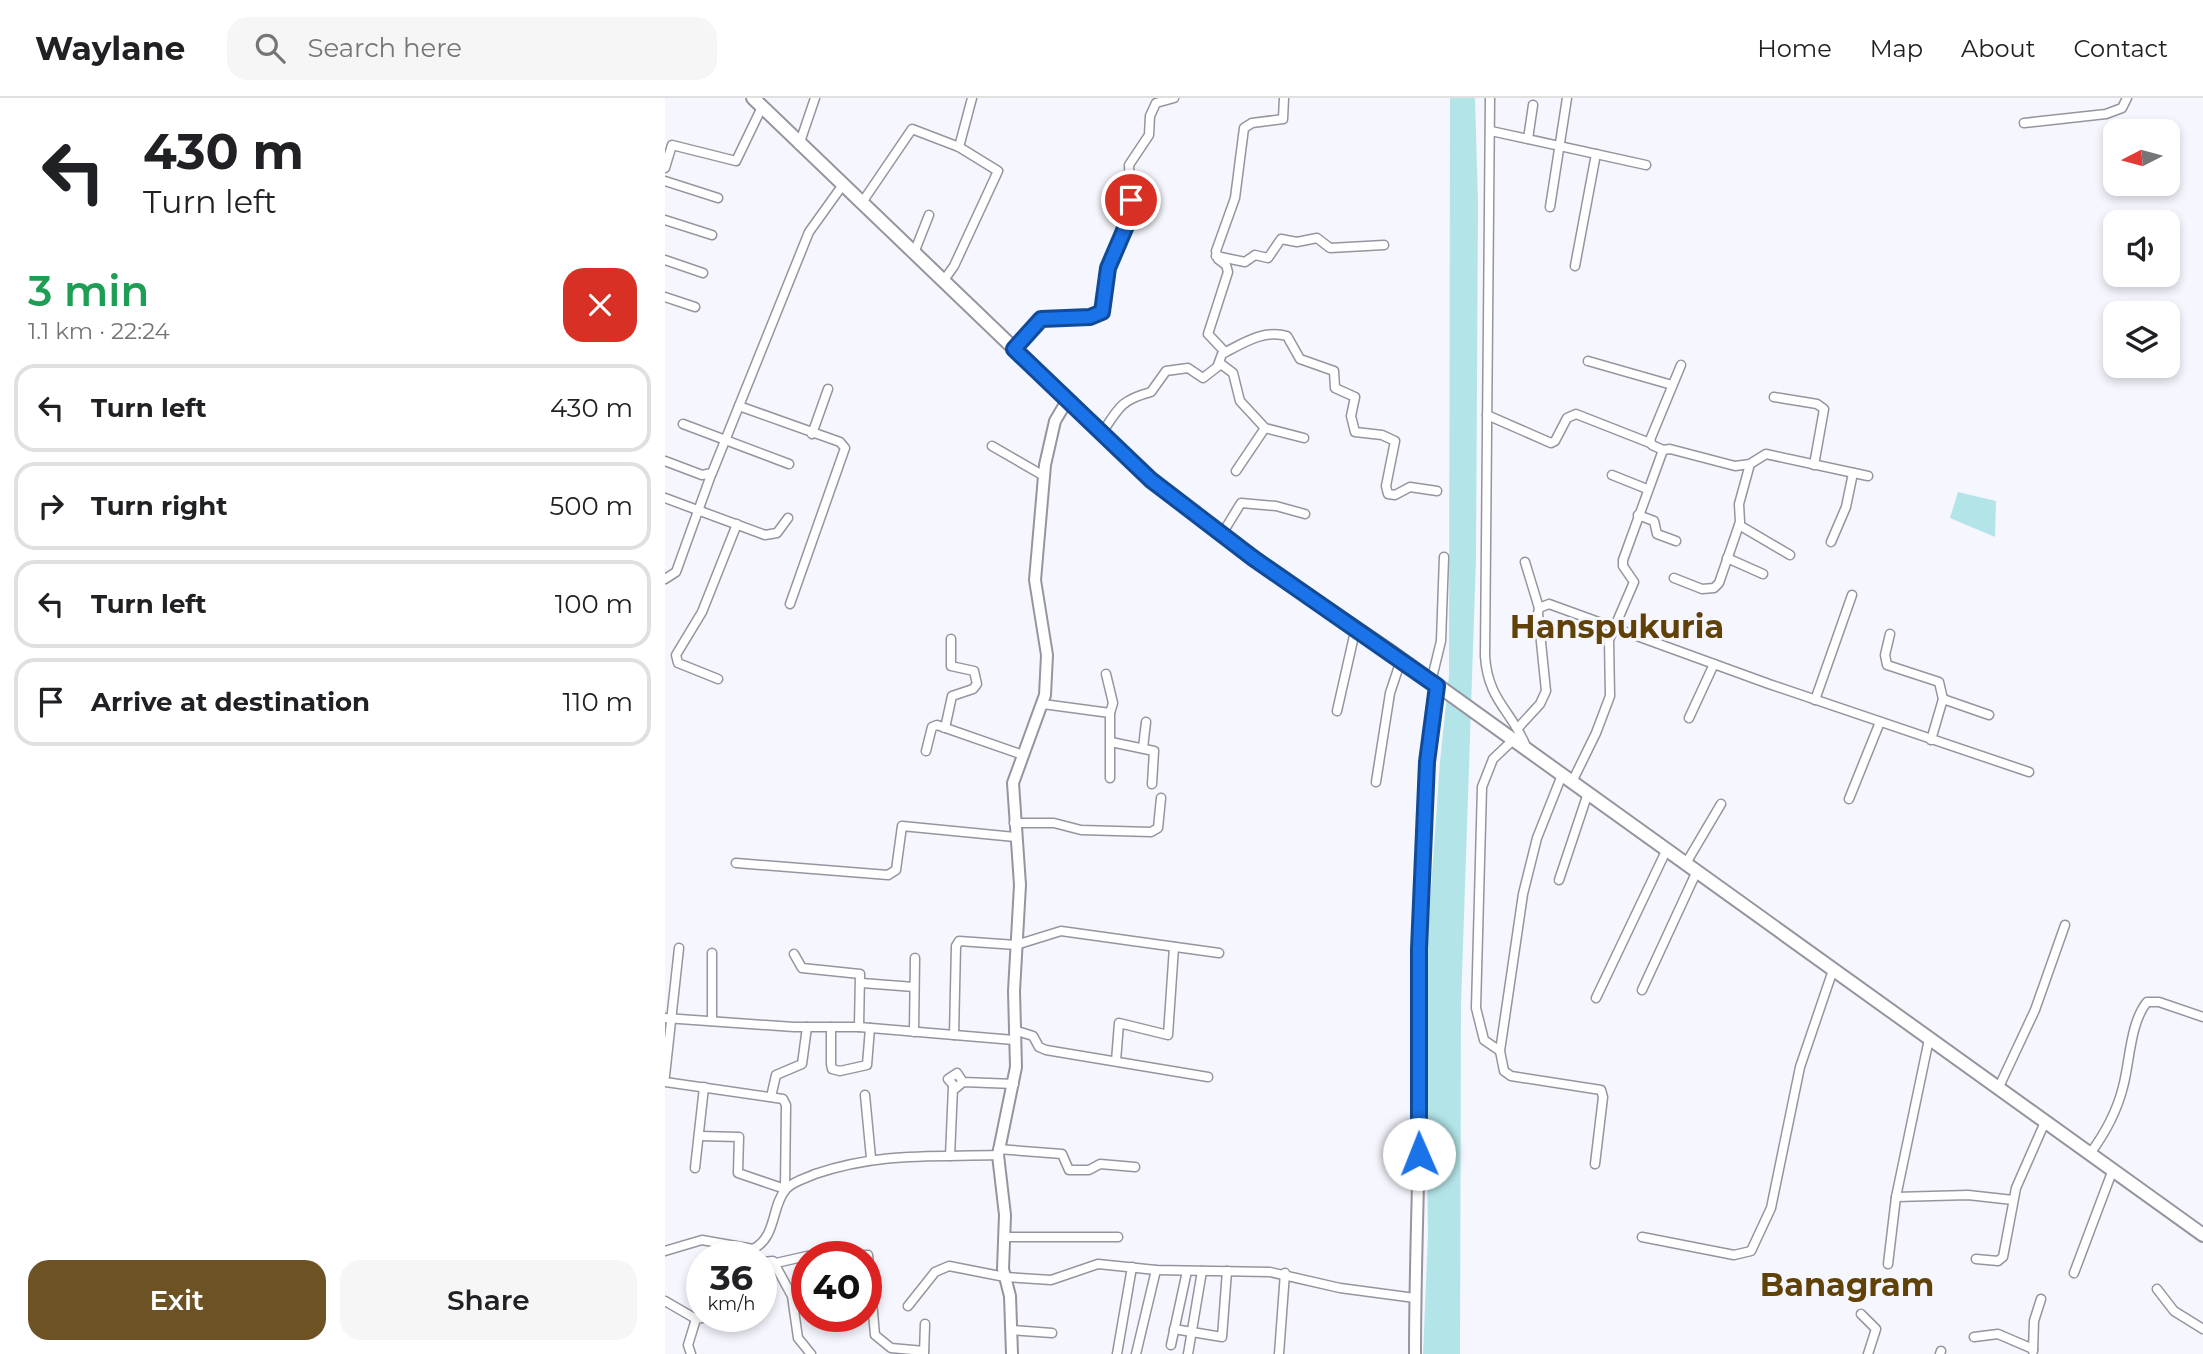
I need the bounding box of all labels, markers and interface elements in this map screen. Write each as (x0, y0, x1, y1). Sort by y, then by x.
search box (227, 17, 717, 80)
text: Waylane (35, 28, 185, 68)
icon: search (251, 29, 289, 67)
text: Search here (307, 32, 462, 64)
text: Home (1757, 34, 1832, 63)
text: Map (1870, 34, 1923, 63)
text: About (1961, 34, 2035, 63)
text: Contact (2073, 34, 2168, 63)
north arrow (2103, 119, 2181, 196)
map controls (2103, 119, 2180, 378)
text: 430 m (143, 122, 304, 181)
icon: left (28, 126, 119, 217)
pin (1101, 170, 1161, 230)
icon: arrive (1112, 181, 1150, 219)
text: Turn left (143, 182, 277, 221)
button: sound (2103, 210, 2180, 287)
text: 3 min (28, 265, 149, 317)
button: close (563, 268, 637, 342)
button: layers (2103, 301, 2180, 378)
text: 1.1 km · 22:24 (28, 317, 170, 345)
icon: left (32, 389, 70, 427)
text: Turn left (91, 392, 207, 424)
text: 430 m (550, 392, 633, 424)
icon: right (32, 487, 70, 525)
text: Turn right (91, 490, 227, 522)
text: 500 m (549, 490, 633, 522)
icon: left (32, 585, 70, 623)
text: Turn left (91, 588, 207, 620)
text: 100 m (555, 588, 633, 620)
district label: Hanspukuria (1510, 607, 1724, 646)
icon: arrive (32, 683, 70, 721)
text: Arrive at destination (91, 686, 370, 718)
text: 110 m (563, 686, 633, 718)
position arrow (1382, 1117, 1456, 1191)
speed limit sign: 40 (791, 1241, 882, 1332)
text: 36 (710, 1256, 753, 1299)
button: Exit (28, 1260, 326, 1340)
button: Share (340, 1260, 637, 1340)
district label: Banagram (1760, 1265, 1934, 1304)
text: km/h (707, 1293, 756, 1315)

